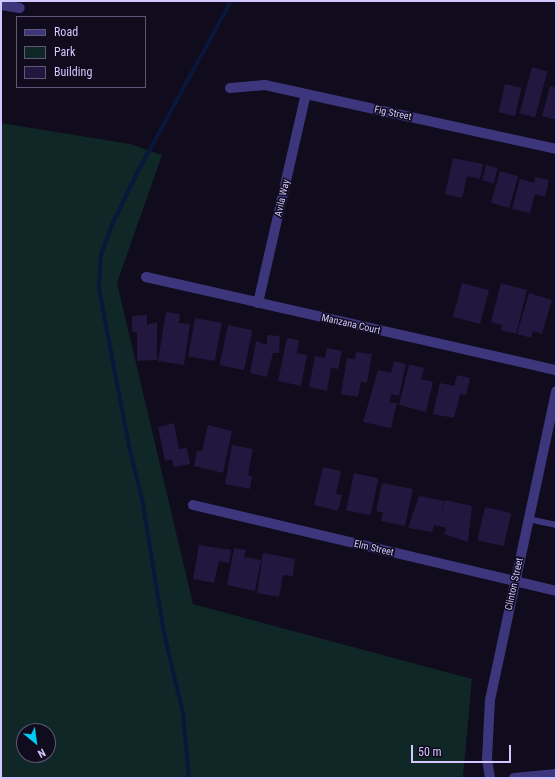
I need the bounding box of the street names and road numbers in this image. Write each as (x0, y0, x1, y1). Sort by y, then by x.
street label: Fig Street (373, 103, 413, 123)
street label: Avila Way (272, 178, 292, 218)
street label: Manzana Court (320, 311, 382, 337)
street label: Elm Street (353, 538, 395, 558)
street label: Clinton Street (503, 557, 525, 611)

